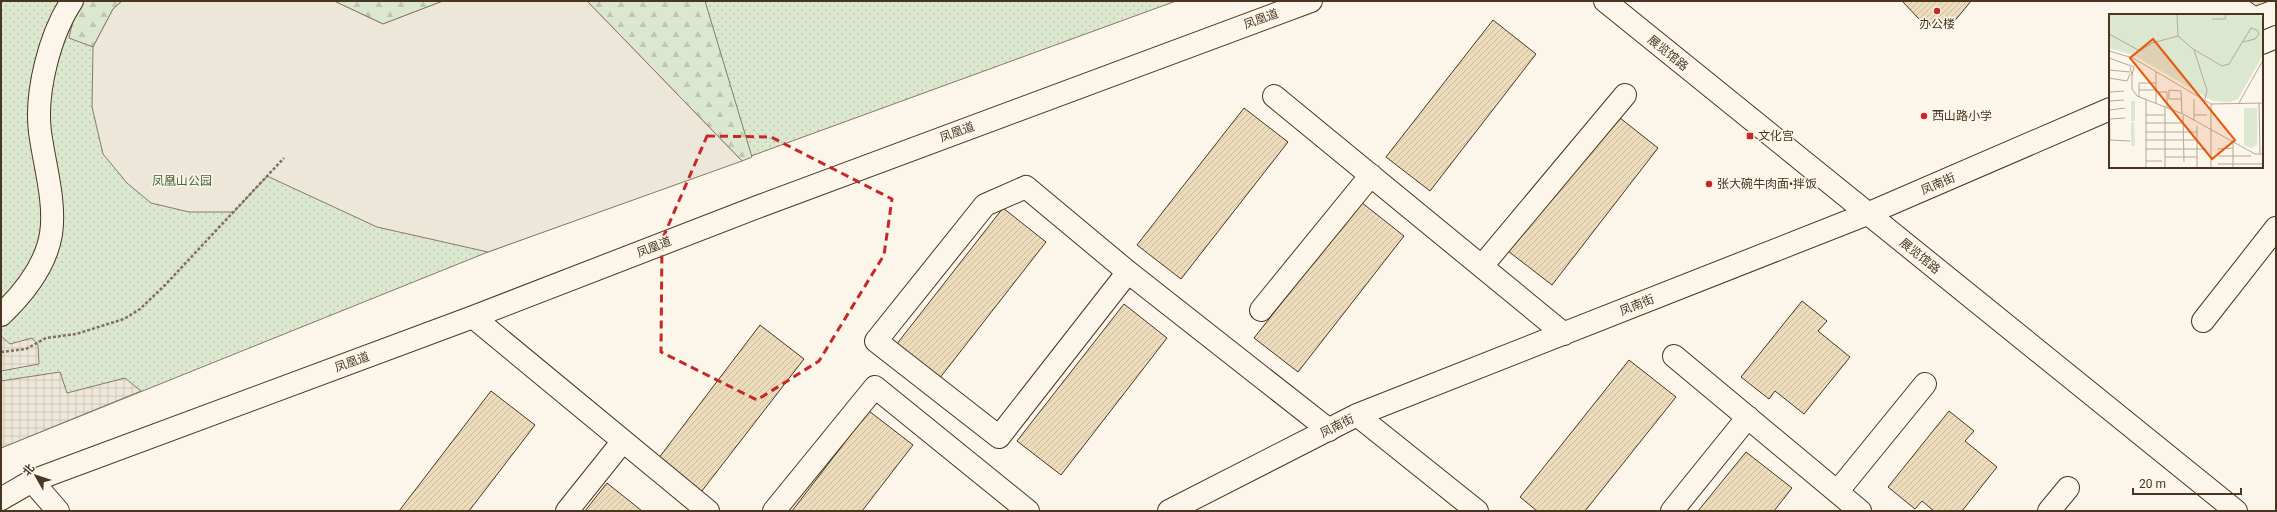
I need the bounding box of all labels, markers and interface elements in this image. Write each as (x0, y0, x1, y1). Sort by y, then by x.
street label: 凤凰道 (1242, 6, 1280, 32)
marker: 办公楼 (1932, 6, 1942, 16)
inset map (2109, 14, 2263, 168)
place label: 办公楼 (1919, 17, 1955, 31)
street label: 展览馆路 (1645, 32, 1691, 74)
place label: 西山路小学 (1932, 109, 1992, 123)
marker: 西山路小学 (1919, 111, 1929, 121)
street label: 凤凰道 (938, 119, 976, 145)
place label: 文化宫 (1758, 129, 1794, 143)
marker: 文化宫 (1745, 131, 1755, 141)
street label: 凤南街 (1919, 171, 1957, 197)
park label: 凤凰山公园 (152, 174, 212, 188)
place label: 张大碗牛肉面•拌饭 (1717, 177, 1817, 191)
marker: 张大碗牛肉面•拌饭 (1704, 179, 1714, 189)
street label: 凤凰道 (635, 234, 673, 260)
street label: 展览馆路 (1897, 235, 1943, 277)
street label: 凤南街 (1618, 292, 1656, 318)
street label: 凤凰道 (333, 349, 371, 375)
street label: 凤南街 (1318, 412, 1356, 440)
north arrow (16, 456, 56, 496)
text: 北 (20, 462, 37, 478)
scale bar (2133, 470, 2241, 496)
text: 20 m (2139, 477, 2166, 491)

